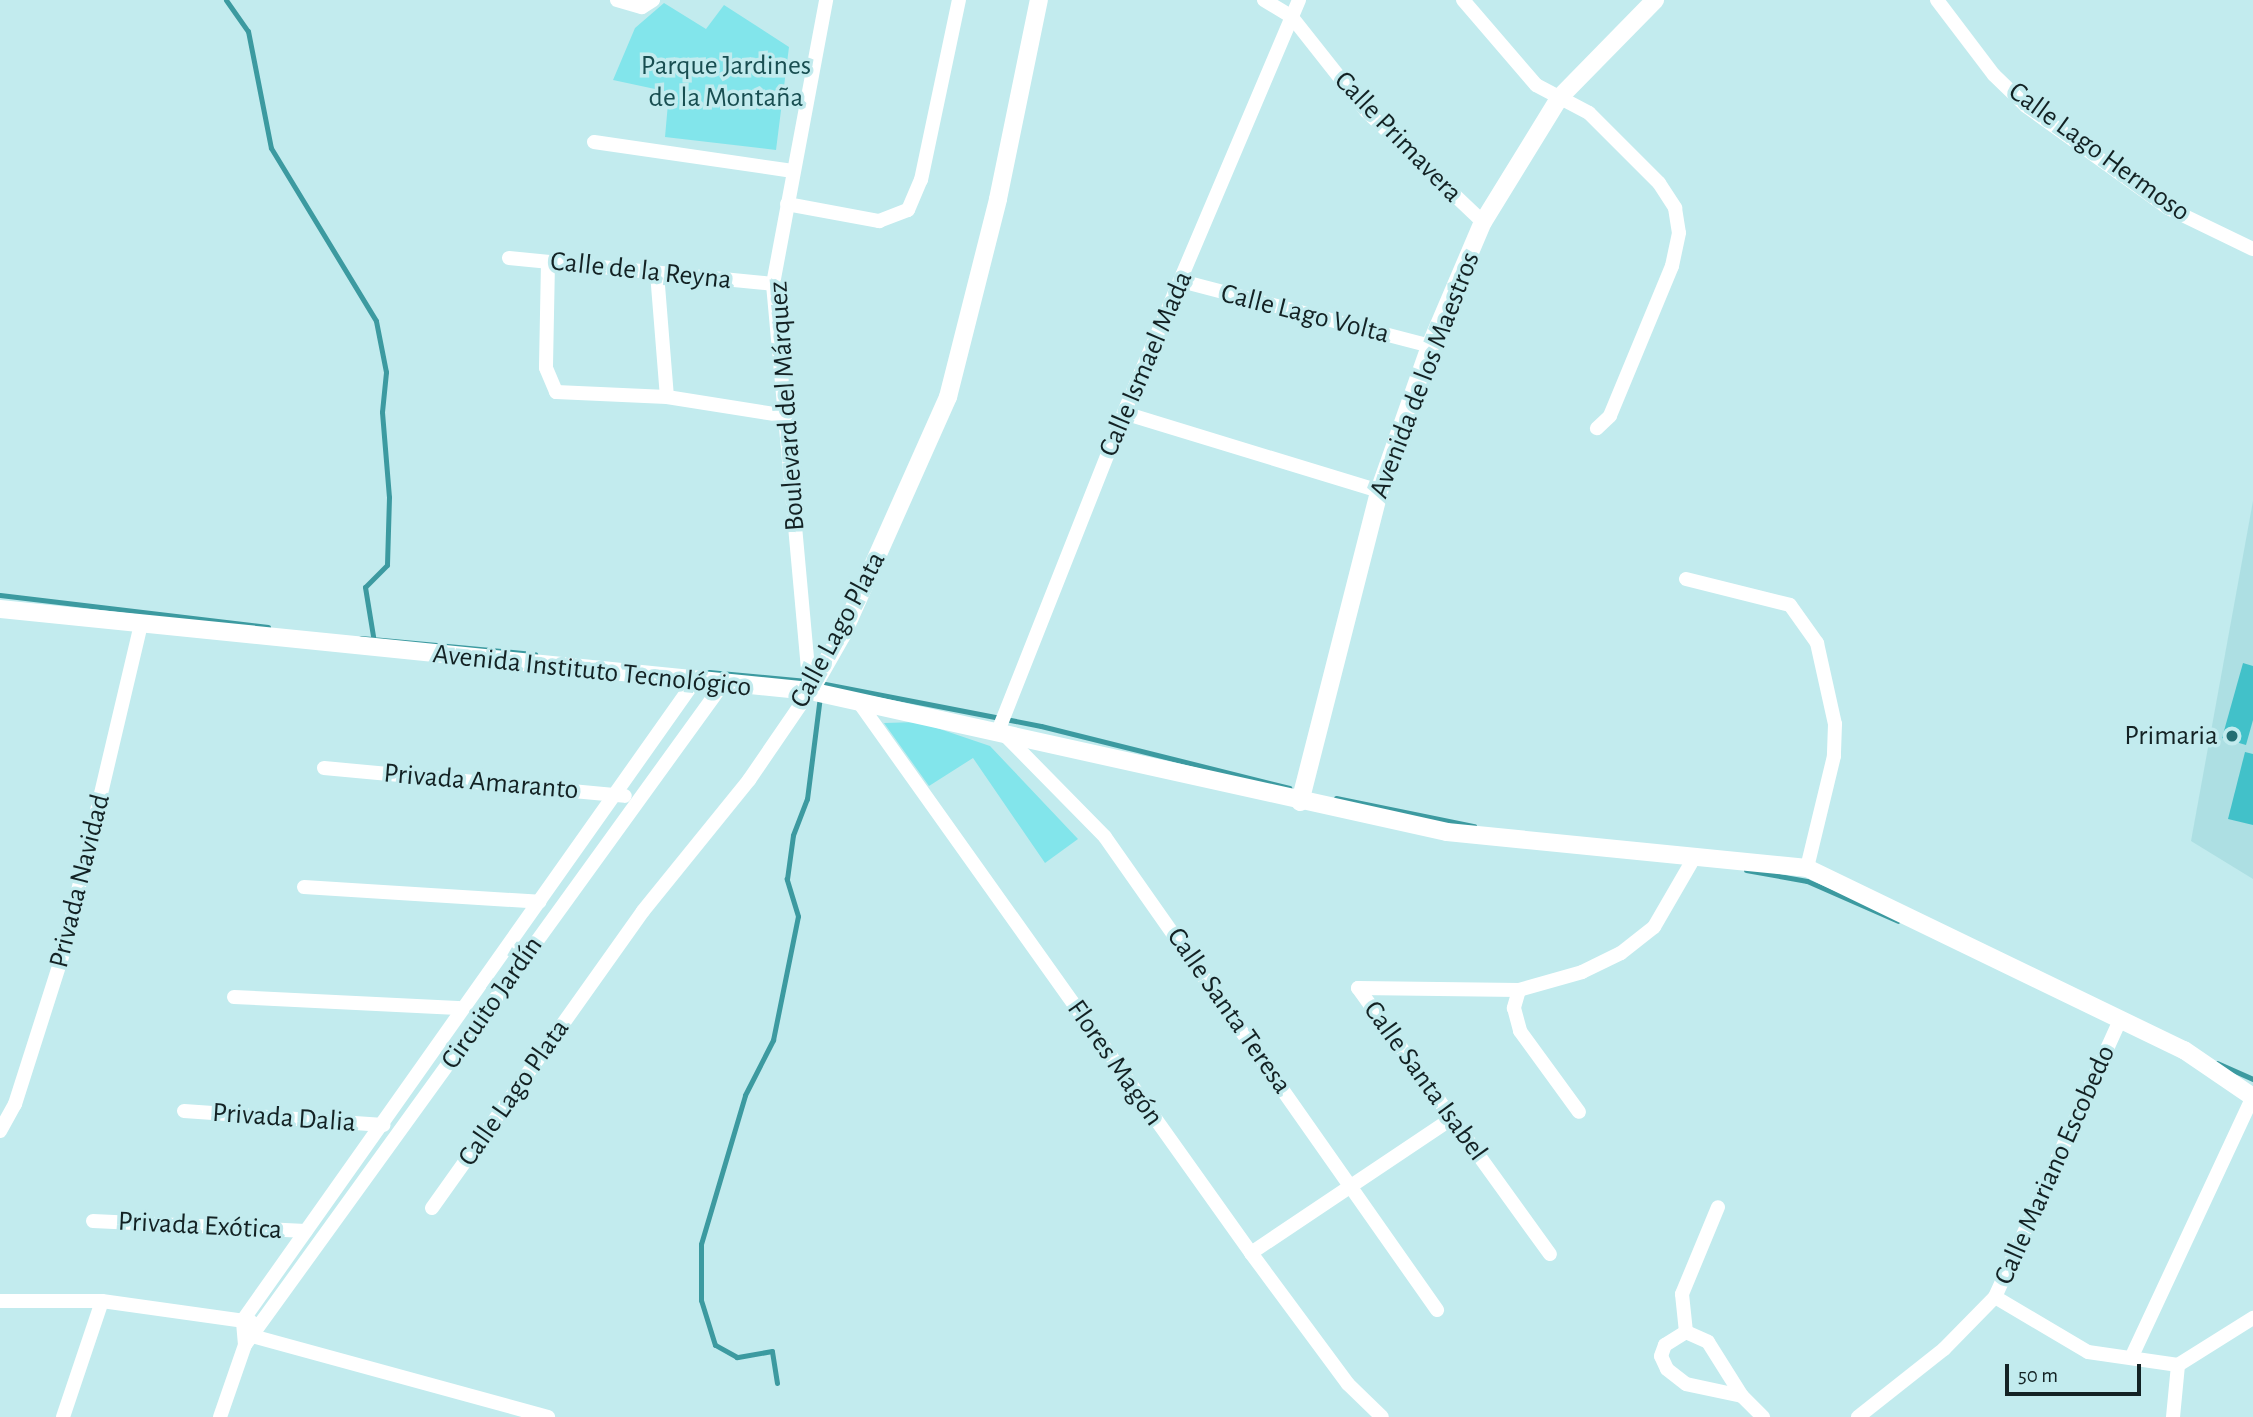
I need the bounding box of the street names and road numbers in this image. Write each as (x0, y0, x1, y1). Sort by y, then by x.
street label: Calle Primavera (1327, 64, 1469, 210)
street label: Calle Lago Hermoso (2002, 75, 2196, 229)
street label: Calle de la Reyna (549, 245, 733, 297)
street label: Avenida de los Maestros (1363, 247, 1487, 503)
street label: Calle Ismael Mada (1092, 266, 1200, 462)
street label: Calle Lago Volta (1217, 277, 1393, 351)
street label: Boulevard del Márquez (762, 280, 812, 532)
street label: Calle Lago Plata (783, 546, 893, 714)
street label: Avenida Instituto Tecnológico (431, 638, 753, 704)
street label: Privada Amaranto (382, 757, 580, 807)
street label: Privada Navidad (42, 791, 118, 971)
street label: Calle Santa Teresa (1159, 921, 1299, 1101)
street label: Circuito Jardín (434, 930, 550, 1076)
street label: Flores Magón (1059, 994, 1171, 1132)
street label: Calle Santa Isabel (1356, 994, 1494, 1168)
street label: Calle Lago Plata (451, 1013, 577, 1173)
street label: Calle Mariano Escobedo (1987, 1040, 2123, 1290)
street label: Privada Dalia (211, 1096, 357, 1140)
street label: Privada Exótica (117, 1205, 283, 1247)

